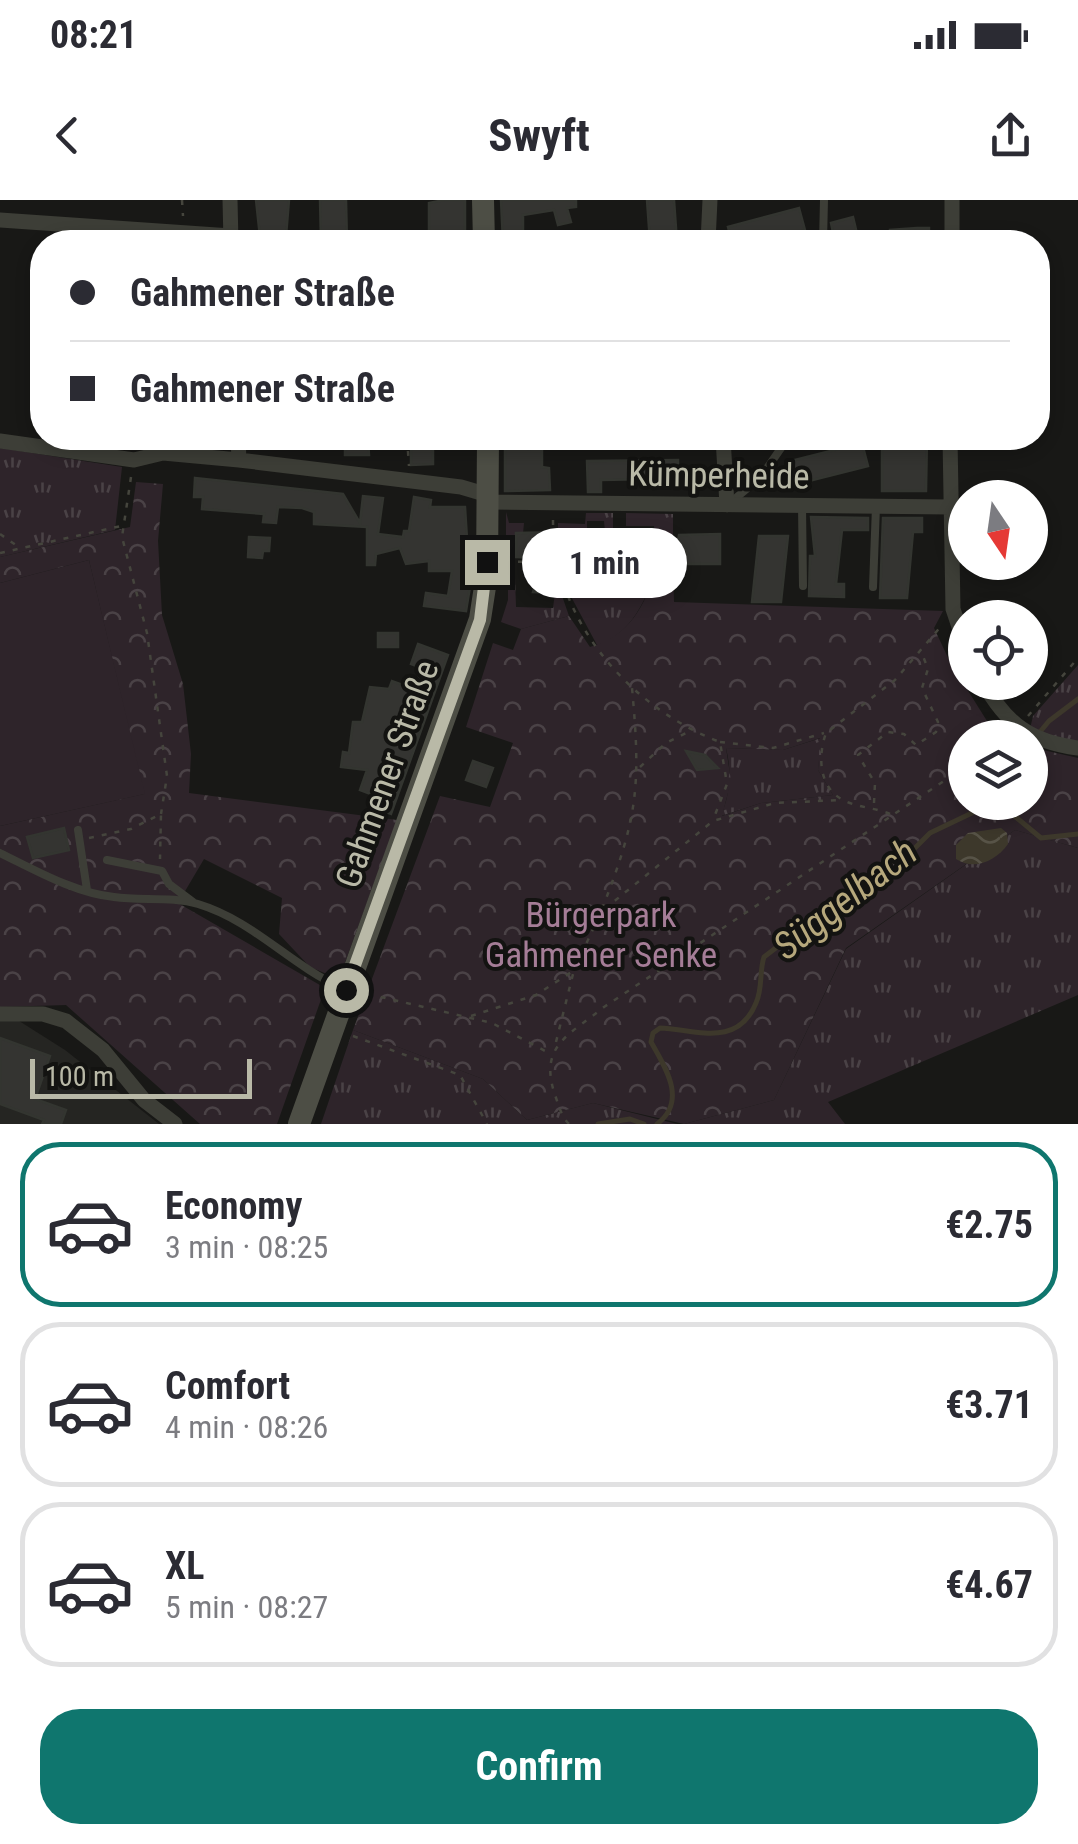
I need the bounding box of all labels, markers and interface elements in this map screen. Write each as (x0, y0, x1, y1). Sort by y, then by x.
text: 08:21 (50, 13, 137, 57)
icon: back (40, 108, 95, 163)
icon: share (983, 108, 1038, 163)
text: Swyft (488, 109, 590, 162)
text: Gahmener Straße (130, 271, 395, 315)
text: Gahmener Straße (130, 367, 395, 411)
street label: Kümperheide (628, 453, 810, 498)
north arrow (948, 480, 1048, 580)
map controls (948, 480, 1048, 820)
callout: 1 min (522, 527, 687, 597)
route end (465, 540, 510, 585)
text: 1 min (569, 544, 640, 582)
button: locate (948, 600, 1048, 700)
street label: Gahmener Straße (327, 655, 448, 894)
button: layers (948, 720, 1048, 820)
water label: Süggelbach (765, 829, 925, 969)
park label: Bürgerpark Gahmener Senke (485, 895, 717, 976)
route start (324, 968, 369, 1013)
scale bar (30, 1054, 252, 1098)
text: 100 m (45, 1060, 114, 1093)
icon: car (45, 1180, 135, 1270)
text: Economy (165, 1184, 302, 1228)
text: €2.75 (945, 1203, 1033, 1247)
text: 3 min · 08:25 (165, 1228, 328, 1266)
icon: car (45, 1360, 135, 1450)
text: Comfort (165, 1364, 290, 1408)
text: €3.71 (945, 1383, 1033, 1427)
text: 4 min · 08:26 (165, 1408, 328, 1446)
icon: car (45, 1540, 135, 1630)
text: XL (165, 1544, 204, 1588)
text: €4.67 (945, 1563, 1033, 1607)
text: 5 min · 08:27 (165, 1588, 328, 1626)
button: Confirm (40, 1709, 1038, 1824)

